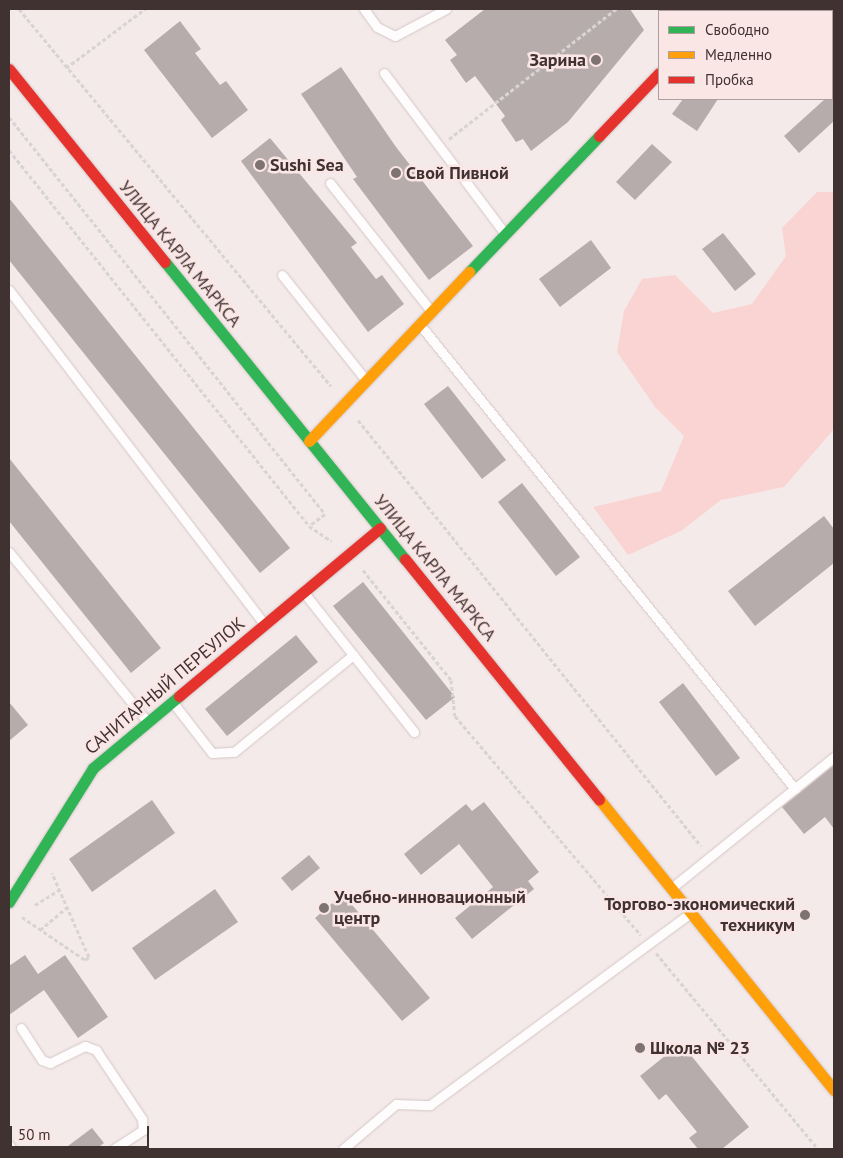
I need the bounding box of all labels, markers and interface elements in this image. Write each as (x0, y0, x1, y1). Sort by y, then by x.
legend (658, 10, 833, 100)
text: Свободно (705, 20, 769, 39)
text: Медленно (705, 45, 772, 64)
place label: Зарина (529, 49, 586, 71)
marker: Зарина (590, 54, 602, 66)
text: Пробка (705, 70, 754, 89)
place label: Sushi Sea (270, 154, 344, 176)
marker: Sushi Sea (254, 159, 266, 171)
place label: Свой Пивной (406, 162, 509, 184)
marker: Свой Пивной (390, 167, 402, 179)
street label: УЛИЦА КАРЛА МАРКСА (114, 176, 246, 332)
street label: УЛИЦА КАРЛА МАРКСА (369, 490, 501, 646)
street label: САНИТАРНЫЙ ПЕРЕУЛОК (81, 613, 249, 759)
place label: Учебно-инновационный центр (334, 887, 526, 930)
place label: Торгово-экономический техникум (604, 894, 795, 936)
marker: Учебно-инновационный центр (318, 902, 330, 914)
marker: Торгово-экономический техникум (799, 909, 811, 921)
place label: Школа № 23 (650, 1037, 750, 1059)
marker: Школа № 23 (634, 1042, 646, 1054)
scale bar (12, 1116, 151, 1148)
text: 50 m (18, 1125, 51, 1144)

